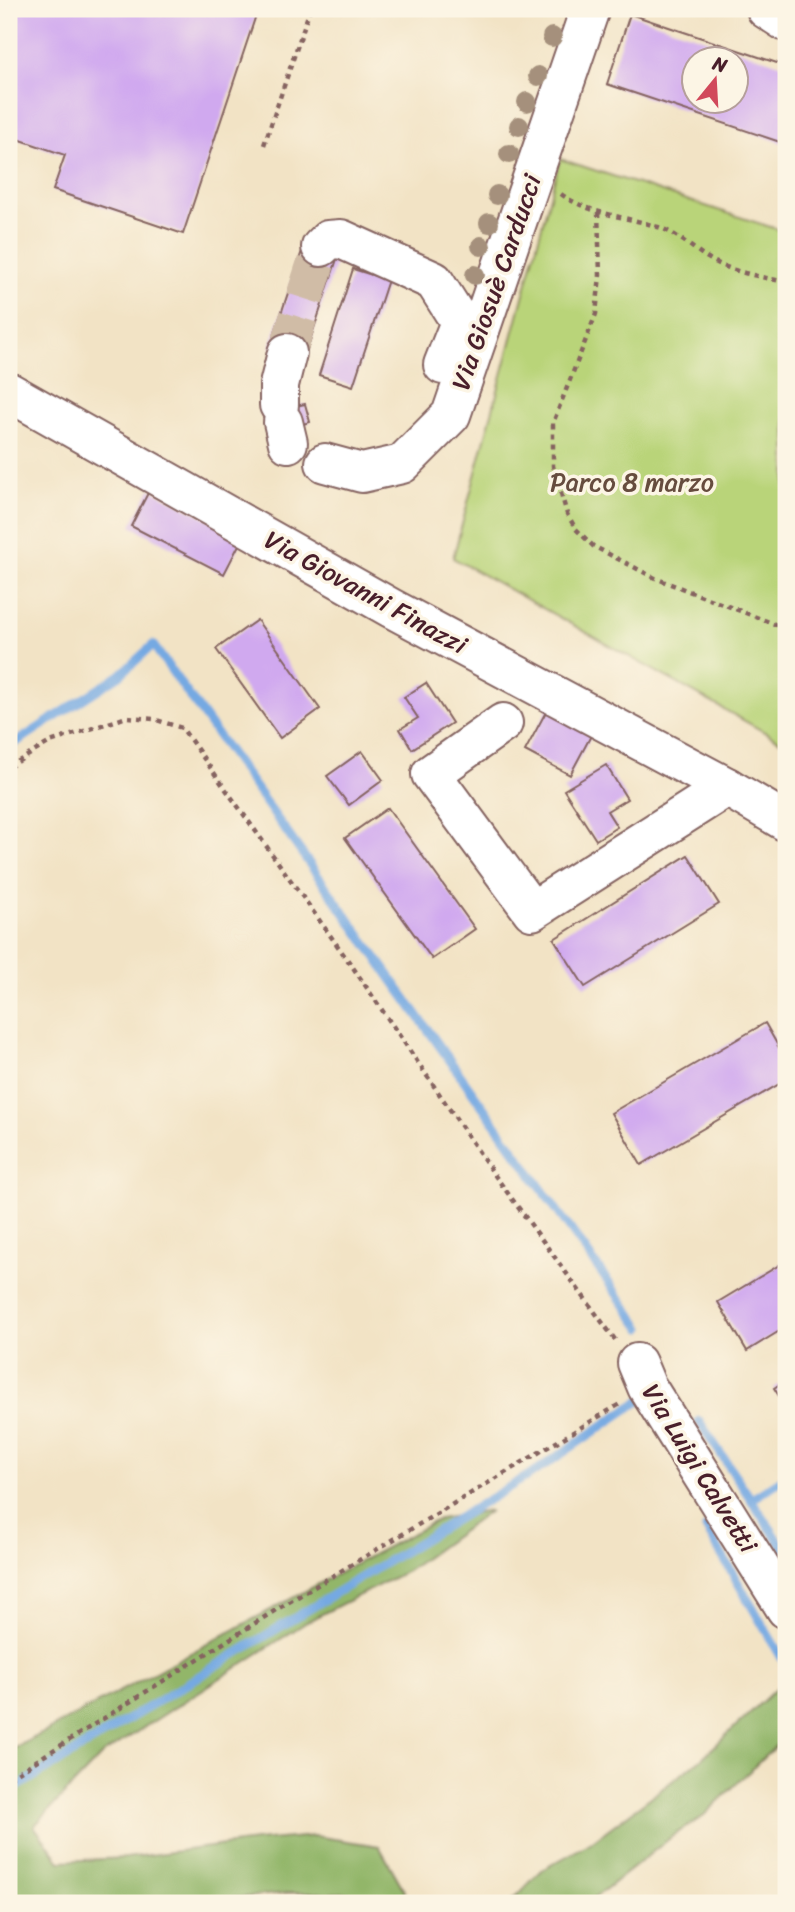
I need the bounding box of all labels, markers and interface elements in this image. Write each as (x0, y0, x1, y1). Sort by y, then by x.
north arrow (680, 46, 750, 116)
text: N (708, 46, 732, 82)
street label: Via Giosuè Carducci (438, 167, 555, 396)
park label: Parco 8 marzo (550, 459, 714, 505)
street label: Via Giovanni Finazzi (256, 517, 477, 667)
street label: Via Luigi Calvetti (629, 1374, 771, 1563)

